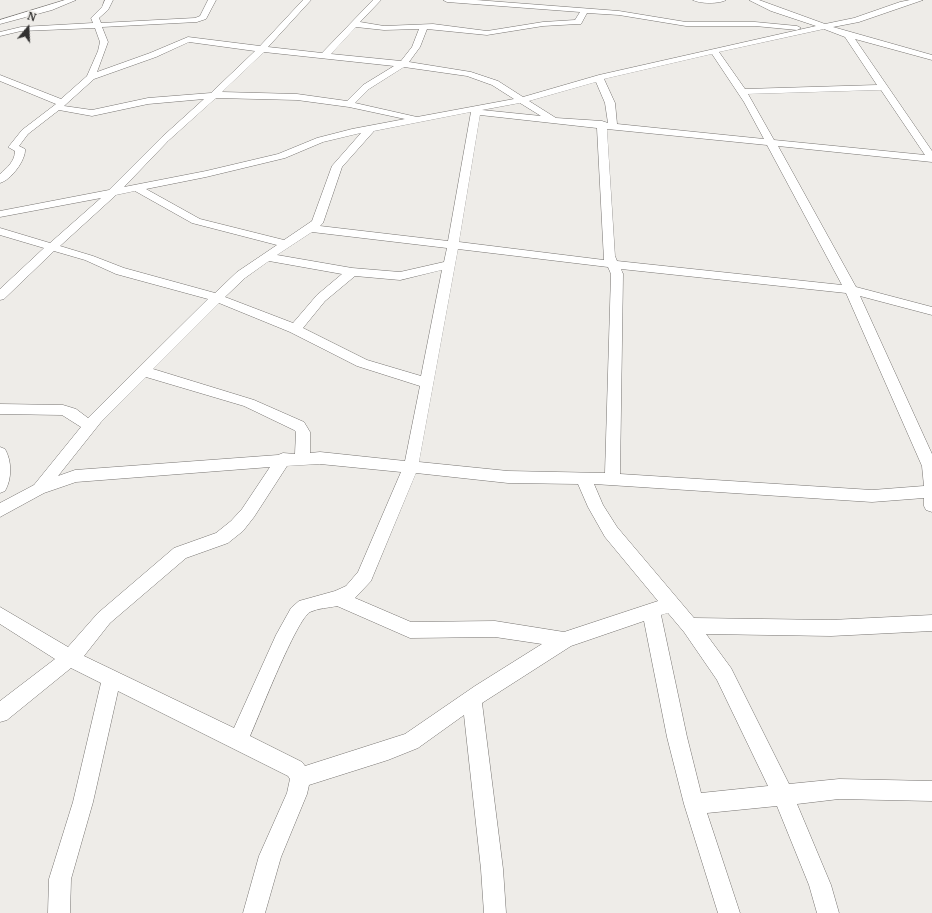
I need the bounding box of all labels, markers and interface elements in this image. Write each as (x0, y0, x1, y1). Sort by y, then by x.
north arrow (8, 8, 48, 48)
text: N (26, 9, 38, 25)

